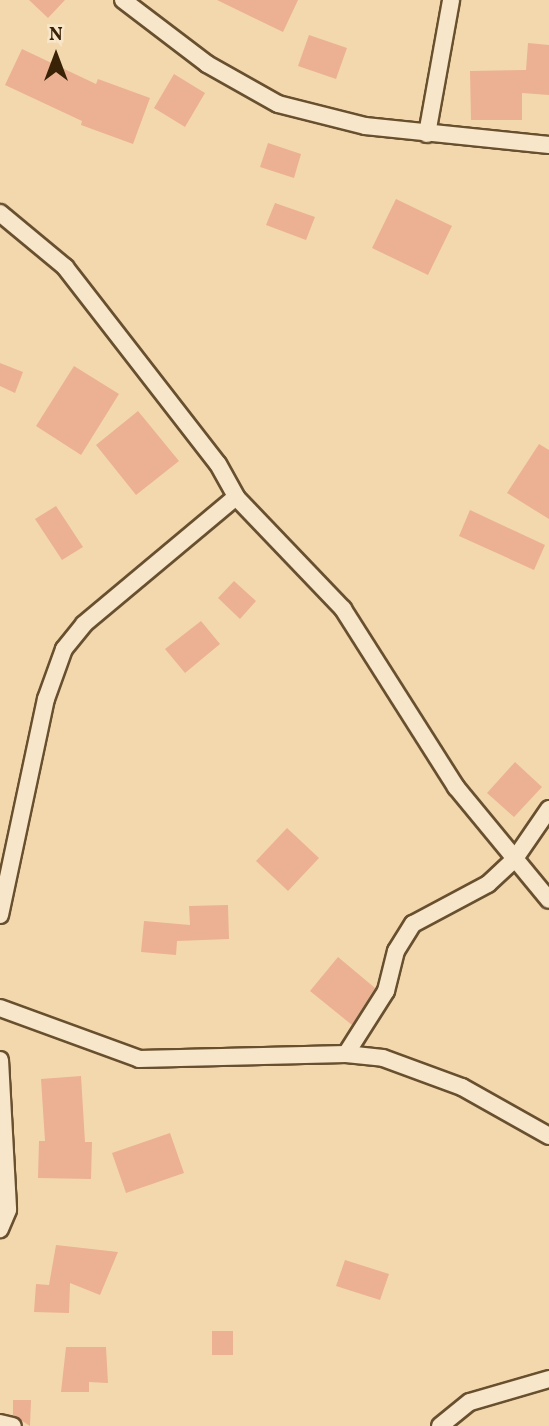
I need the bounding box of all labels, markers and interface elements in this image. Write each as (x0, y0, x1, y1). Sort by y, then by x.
north arrow (21, 21, 91, 91)
text: N (49, 22, 63, 48)

